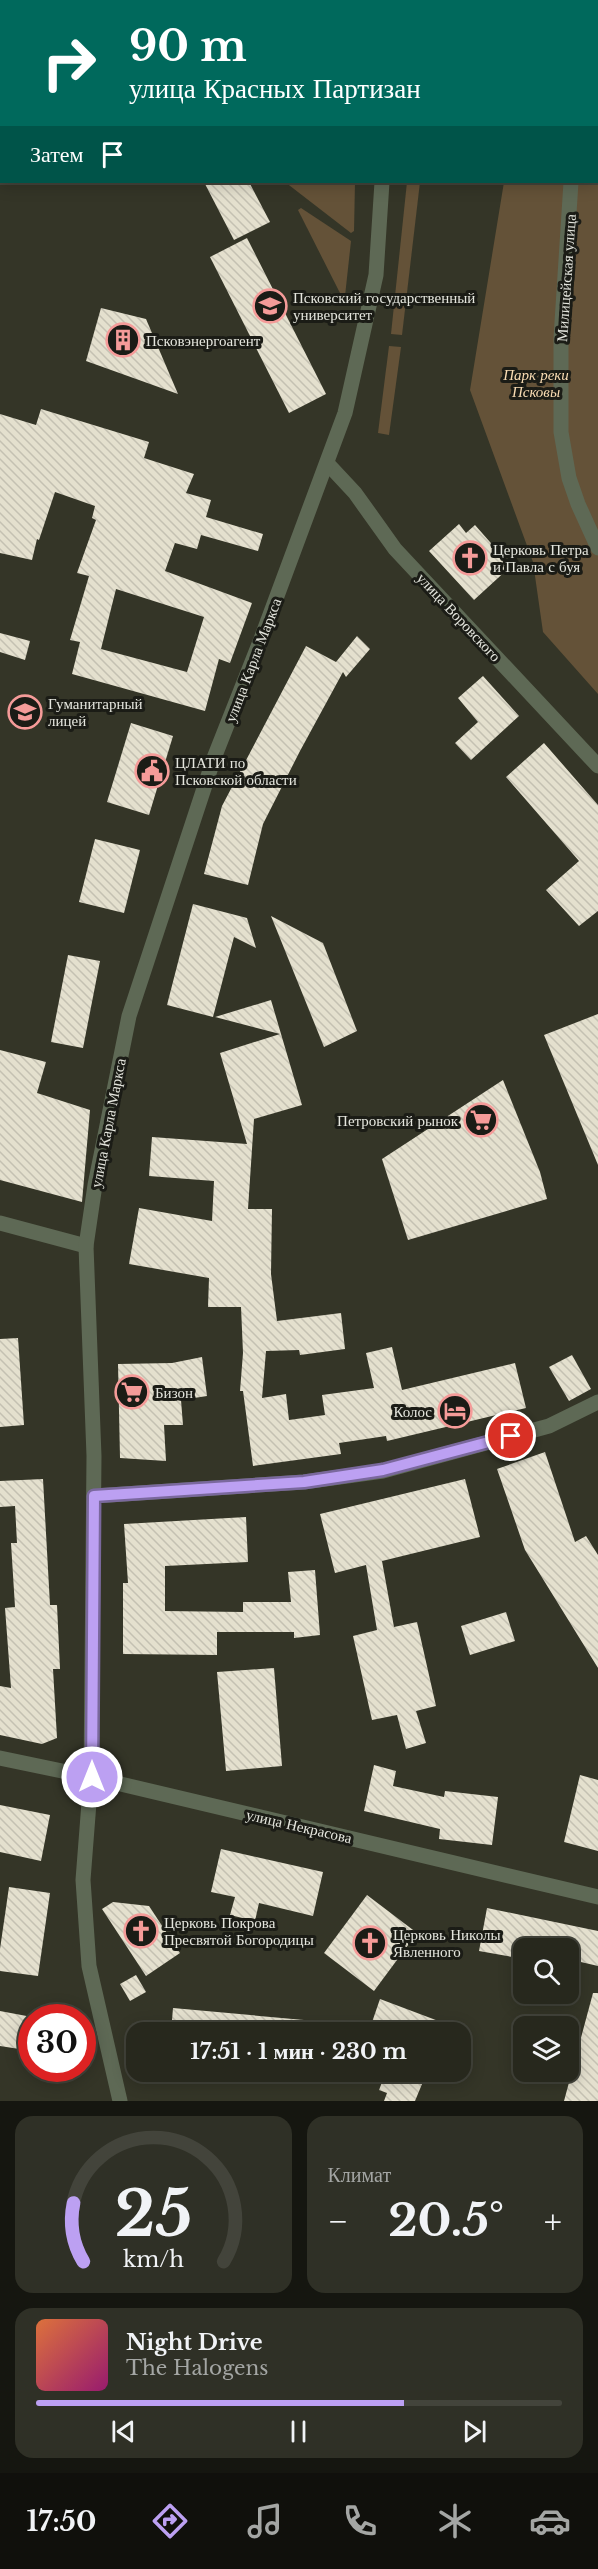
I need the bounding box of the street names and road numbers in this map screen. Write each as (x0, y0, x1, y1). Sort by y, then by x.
street label: Милицейская улица (552, 213, 580, 343)
street label: улица Воровского (413, 569, 505, 665)
street label: улица Карла Маркса (221, 595, 286, 725)
street label: улица Карла Маркса (86, 1056, 130, 1189)
street label: улица Некрасова (244, 1805, 354, 1847)

